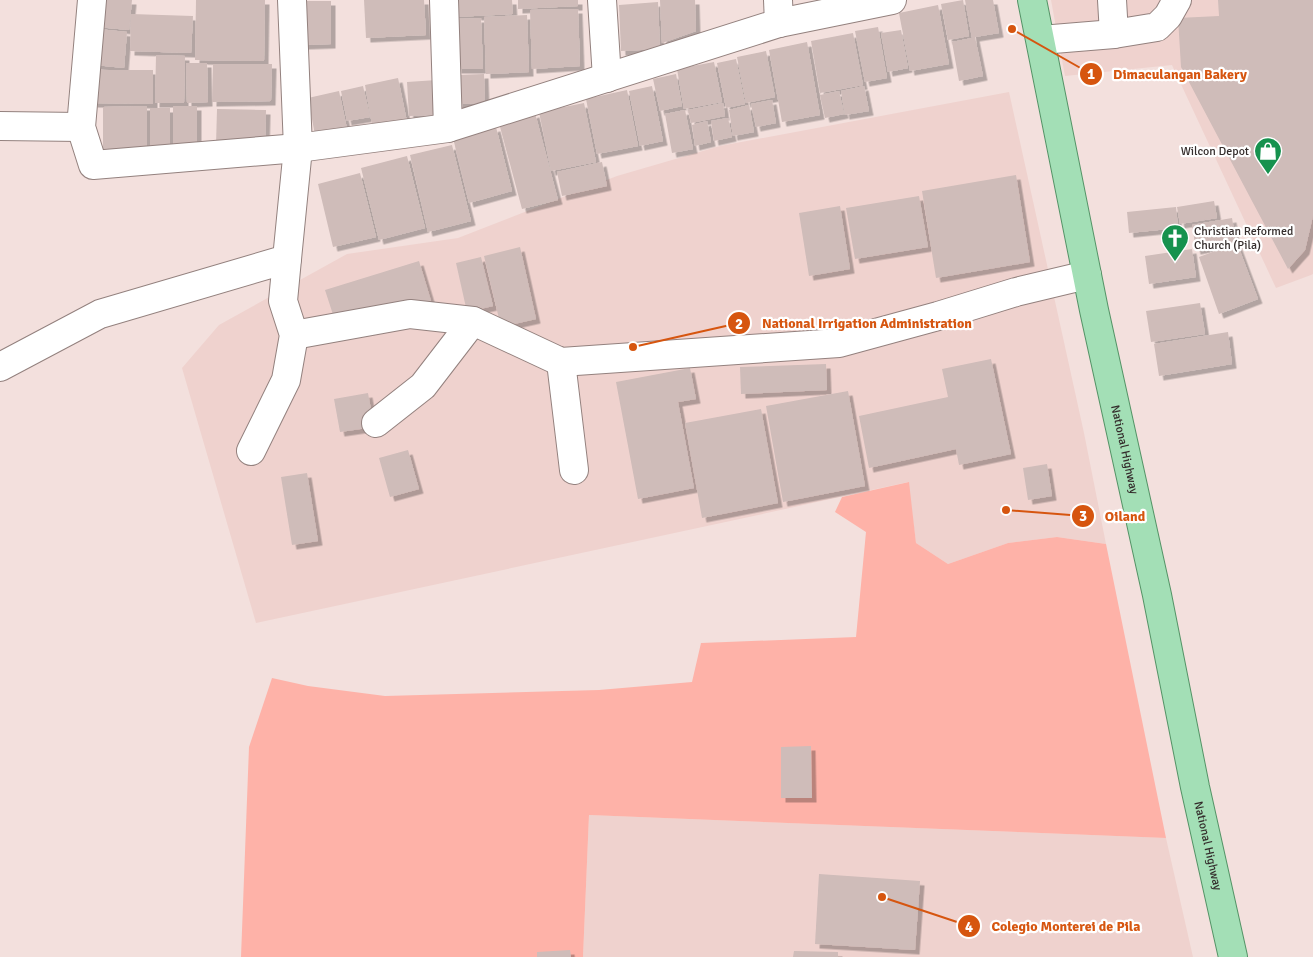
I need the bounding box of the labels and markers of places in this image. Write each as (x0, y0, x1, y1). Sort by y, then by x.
callout: Dimaculangan Bakery (1078, 60, 1257, 89)
shop icon: Wilcon Depot (1253, 136, 1283, 175)
place label: Wilcon Depot (1181, 144, 1249, 159)
church icon: Christian Reformed Church (Pila) (1160, 223, 1190, 262)
place label: Christian Reformed Church (Pila) (1194, 224, 1293, 253)
callout: National Irrigation Administration (727, 309, 982, 338)
callout: Oiland (1070, 501, 1156, 530)
callout: Colegio Monterei de Pila (956, 912, 1150, 941)

